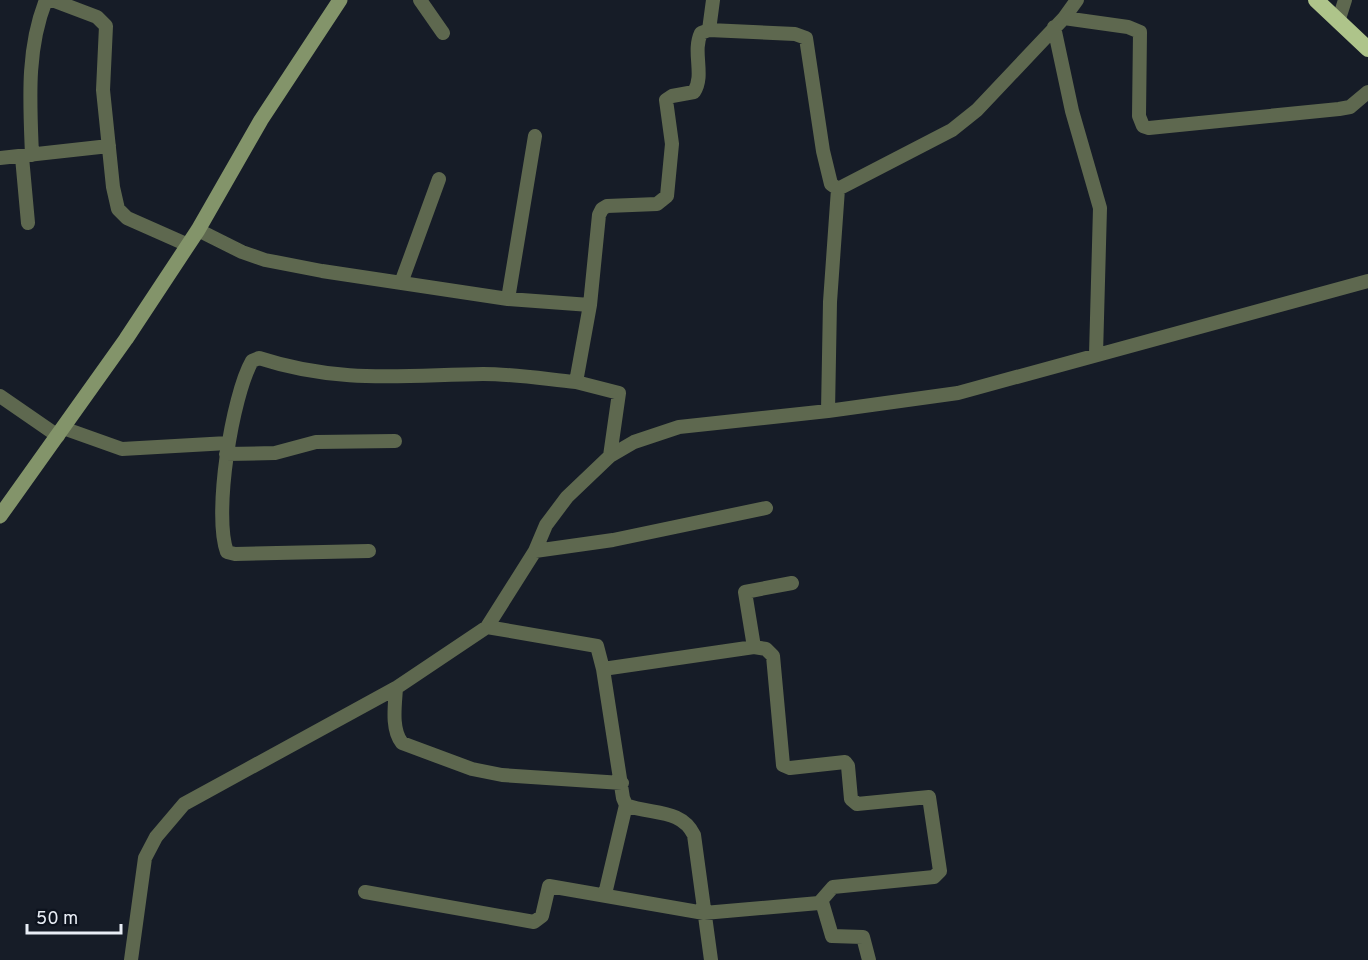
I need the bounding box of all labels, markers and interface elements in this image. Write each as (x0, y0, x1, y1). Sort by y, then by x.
scale bar (27, 897, 122, 935)
text: 50 m (36, 908, 78, 931)

